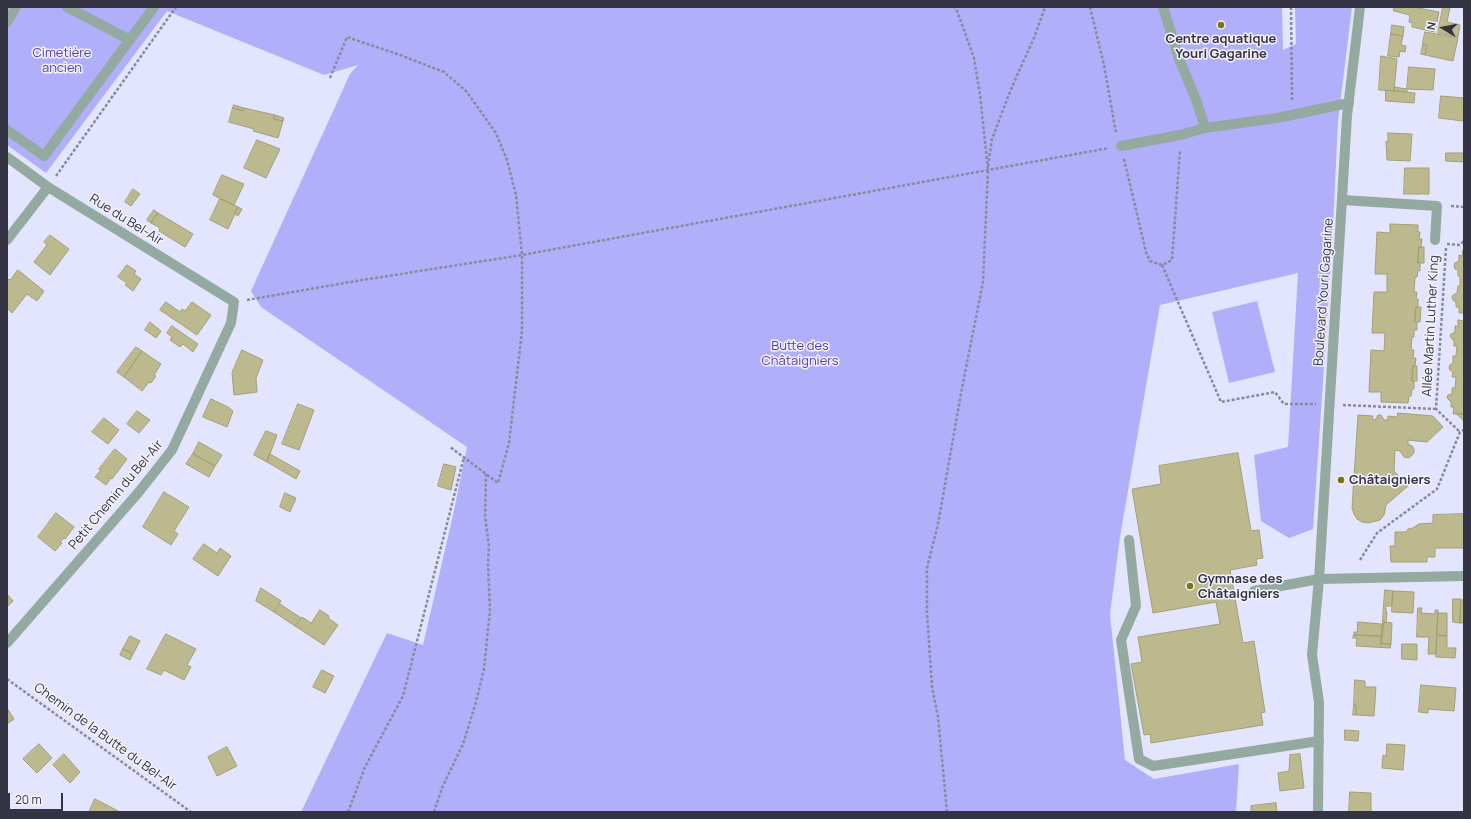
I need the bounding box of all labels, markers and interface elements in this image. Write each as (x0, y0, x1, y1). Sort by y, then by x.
north arrow (1423, 8, 1463, 48)
marker: Centre aquatique Youri Gagarine (1216, 20, 1226, 30)
text: N (1423, 21, 1439, 31)
place label: Centre aquatique Youri Gagarine (1166, 31, 1276, 62)
park label: Cimetière ancien (33, 45, 91, 76)
street label: Rue du Bel-Air (86, 191, 166, 249)
street label: Boulevard Youri Gagarine (1311, 217, 1337, 367)
street label: Allée Martin Luther King (1419, 255, 1443, 397)
park label: Butte des Châtaigniers (761, 338, 839, 369)
street label: Petit Chemin du Bel-Air (66, 437, 166, 553)
place label: Châtaigniers (1349, 472, 1431, 488)
marker: Châtaigniers (1336, 475, 1346, 485)
place label: Gymnase des Châtaigniers (1198, 571, 1282, 602)
marker: Gymnase des Châtaigniers (1185, 581, 1195, 591)
street label: Chemin de la Butte du Bel-Air (30, 680, 180, 794)
scale bar (10, 785, 65, 811)
text: 20 m (15, 791, 42, 808)

